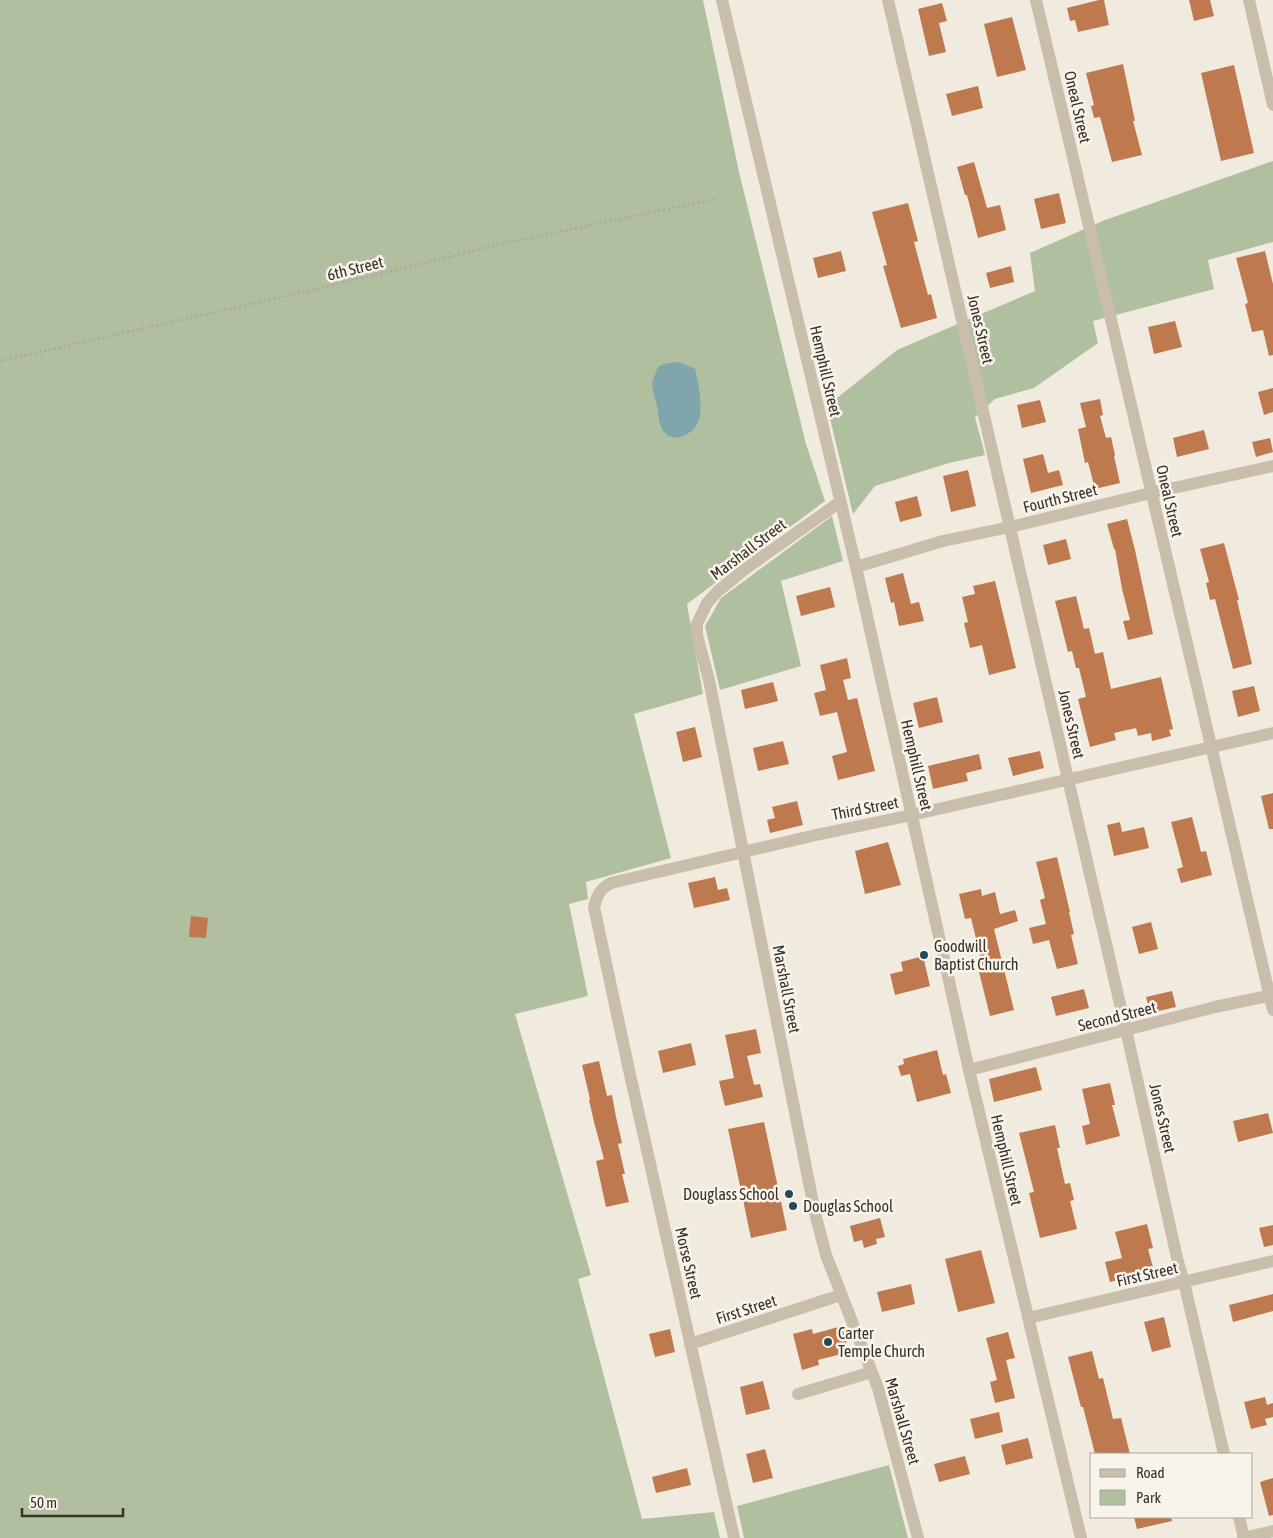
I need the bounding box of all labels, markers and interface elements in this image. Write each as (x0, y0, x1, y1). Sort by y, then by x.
street label: Oneal Street (1061, 69, 1095, 145)
street label: 6th Street (325, 252, 385, 284)
street label: Jones Street (964, 293, 998, 366)
street label: Hemphill Street (806, 324, 845, 419)
street label: Oneal Street (1153, 463, 1187, 539)
street label: Fourth Street (1021, 480, 1099, 516)
street label: Marshall Street (707, 515, 789, 583)
street label: Jones Street (1055, 688, 1089, 761)
street label: Hemphill Street (897, 718, 936, 813)
street label: Third Street (830, 793, 900, 823)
place label: Goodwill Baptist Church (934, 937, 1018, 974)
street label: Marshall Street (770, 943, 804, 1035)
marker: Goodwill Baptist Church (918, 949, 930, 961)
street label: Second Street (1076, 997, 1158, 1034)
street label: Jones Street (1146, 1082, 1180, 1155)
street label: Hemphill Street (987, 1113, 1026, 1208)
place label: Douglass School (683, 1185, 780, 1204)
marker: Douglass School (783, 1188, 795, 1200)
place label: Douglas School (803, 1197, 894, 1216)
marker: Douglas School (787, 1200, 799, 1212)
street label: Morse Street (672, 1225, 706, 1301)
street label: First Street (1115, 1258, 1180, 1290)
street label: First Street (714, 1291, 779, 1327)
place label: Carter Temple Church (838, 1324, 925, 1361)
marker: Carter Temple Church (822, 1336, 834, 1348)
street label: Marshall Street (882, 1375, 924, 1467)
legend (1090, 1453, 1253, 1518)
text: Road (1136, 1464, 1165, 1481)
scale bar (22, 1486, 124, 1518)
text: Park (1136, 1489, 1161, 1506)
text: 50 m (30, 1494, 57, 1511)

